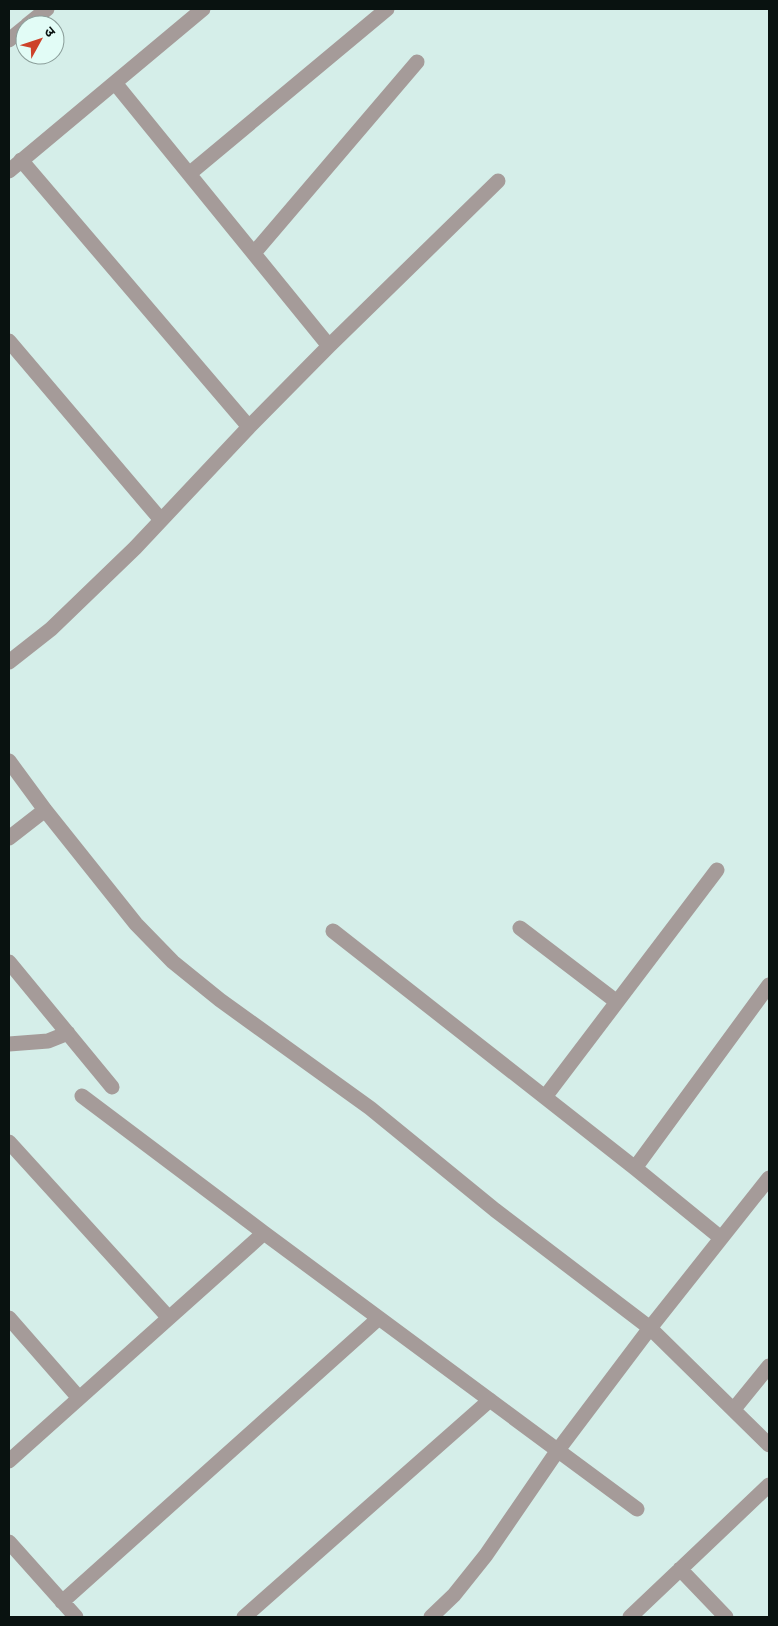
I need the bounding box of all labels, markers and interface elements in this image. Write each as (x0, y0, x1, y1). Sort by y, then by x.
north arrow (15, 15, 65, 65)
text: उ (40, 21, 62, 42)

